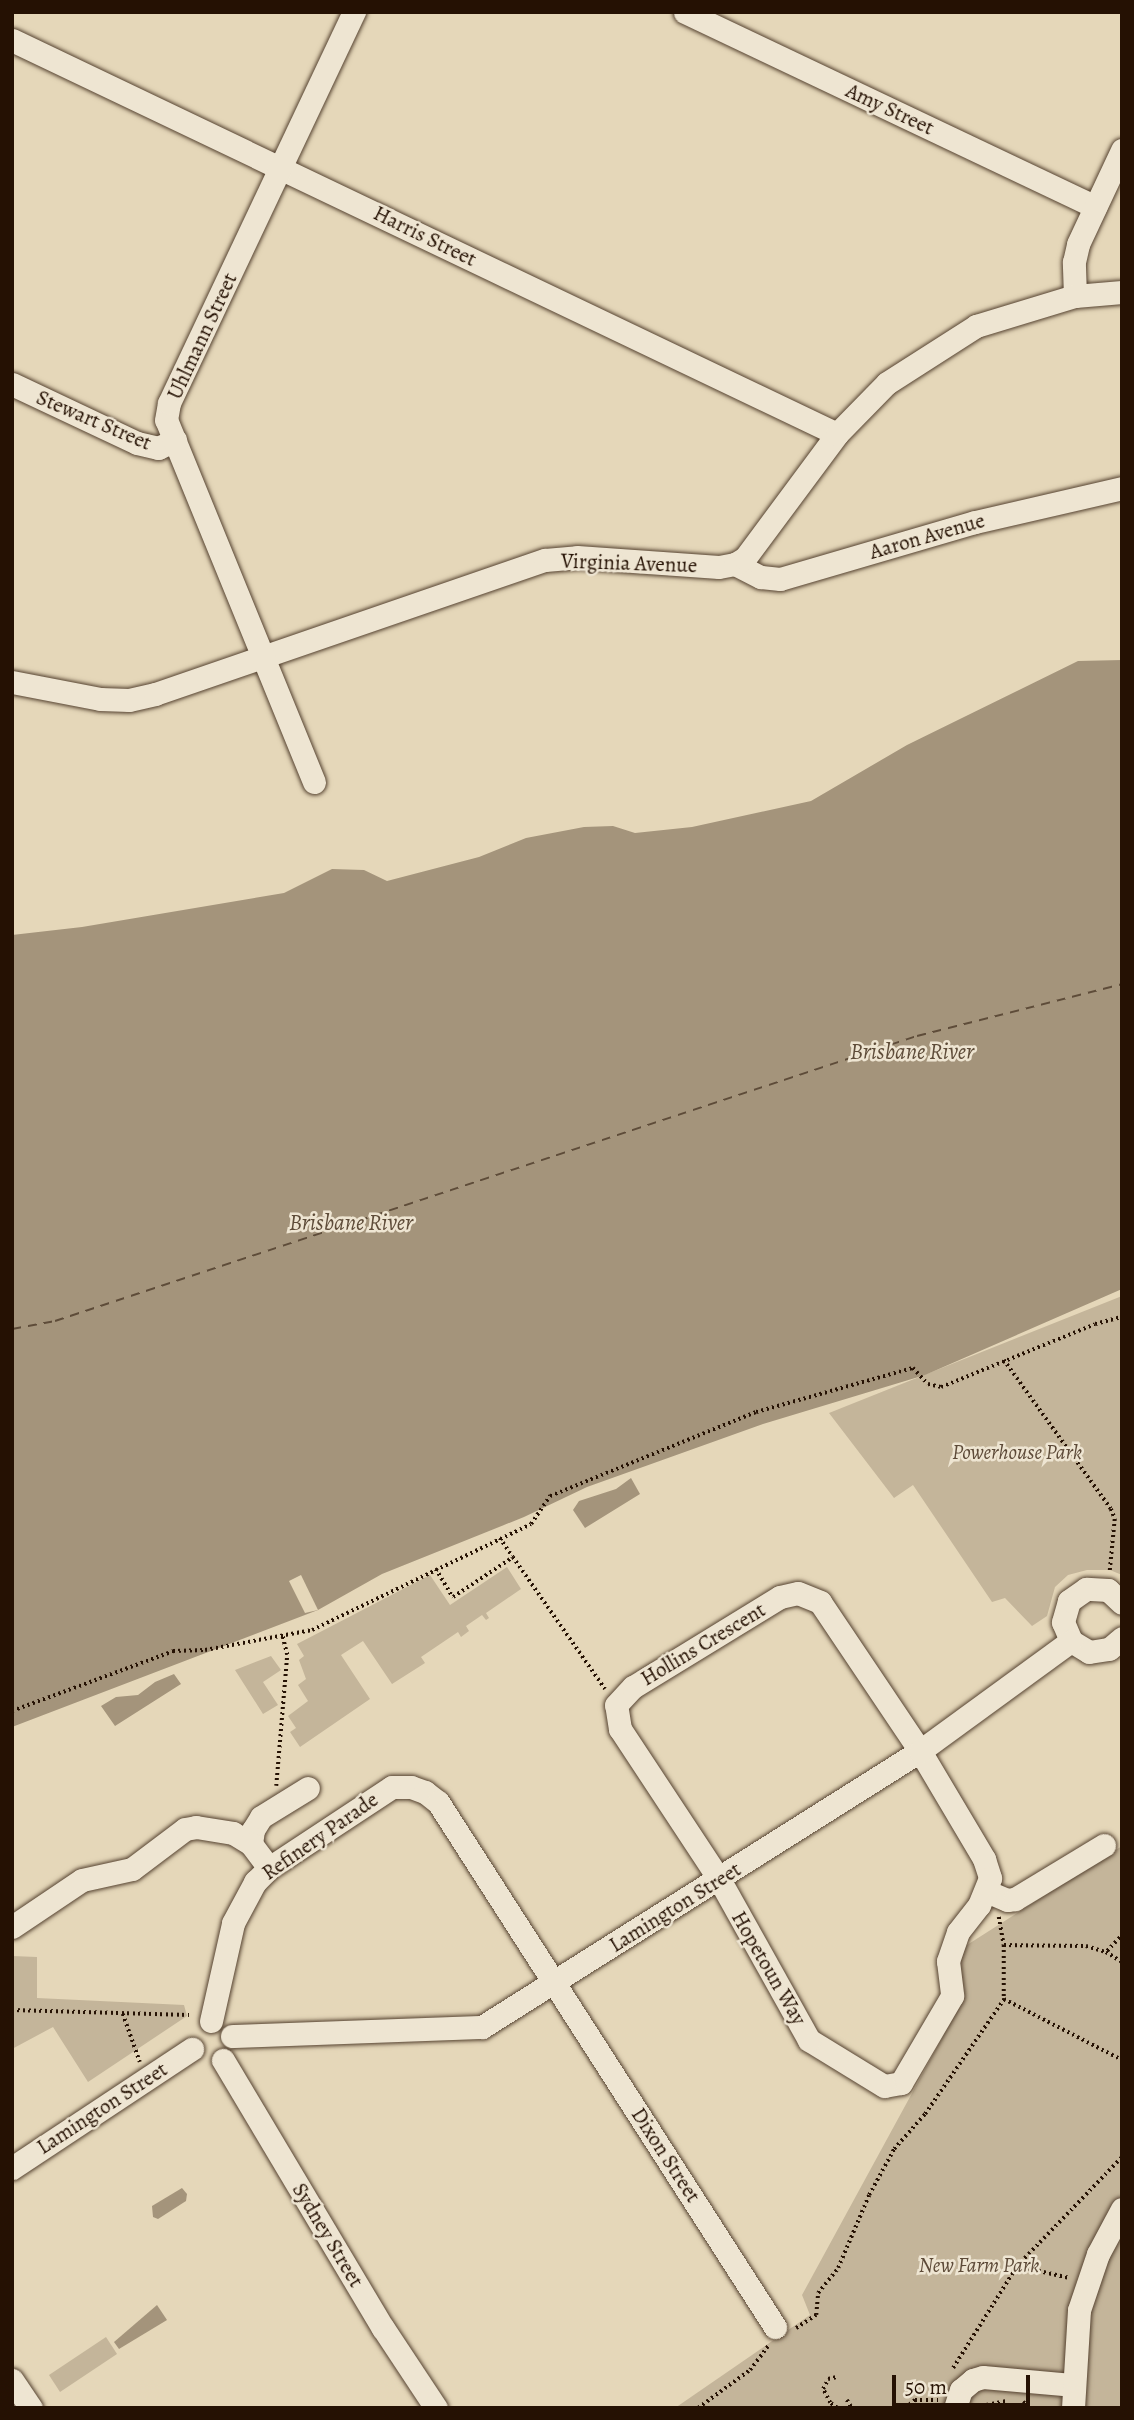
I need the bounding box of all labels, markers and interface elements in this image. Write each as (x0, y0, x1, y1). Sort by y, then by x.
street label: Amy Street (842, 78, 938, 140)
street label: Harris Street (369, 200, 481, 272)
street label: Uhlmann Street (162, 269, 242, 403)
street label: Stewart Street (33, 384, 155, 456)
street label: Aaron Avenue (867, 508, 987, 564)
street label: Virginia Avenue (560, 548, 698, 578)
water label: Brisbane River (850, 1038, 974, 1066)
water label: Brisbane River (289, 1209, 413, 1237)
park label: Powerhouse Park (952, 1439, 1082, 1465)
street label: Hollins Crescent (636, 1597, 770, 1691)
street label: Refinery Parade (257, 1787, 383, 1885)
street label: Lamington Street (604, 1856, 746, 1958)
street label: Hopetoun Way (726, 1907, 812, 2029)
street label: Lamington Street (32, 2056, 172, 2160)
street label: Dixon Street (626, 2103, 706, 2207)
street label: Sydney Street (287, 2178, 369, 2292)
park label: New Farm Park (919, 2252, 1039, 2278)
scale bar (896, 2360, 1034, 2404)
text: 50 m (905, 2373, 947, 2401)

